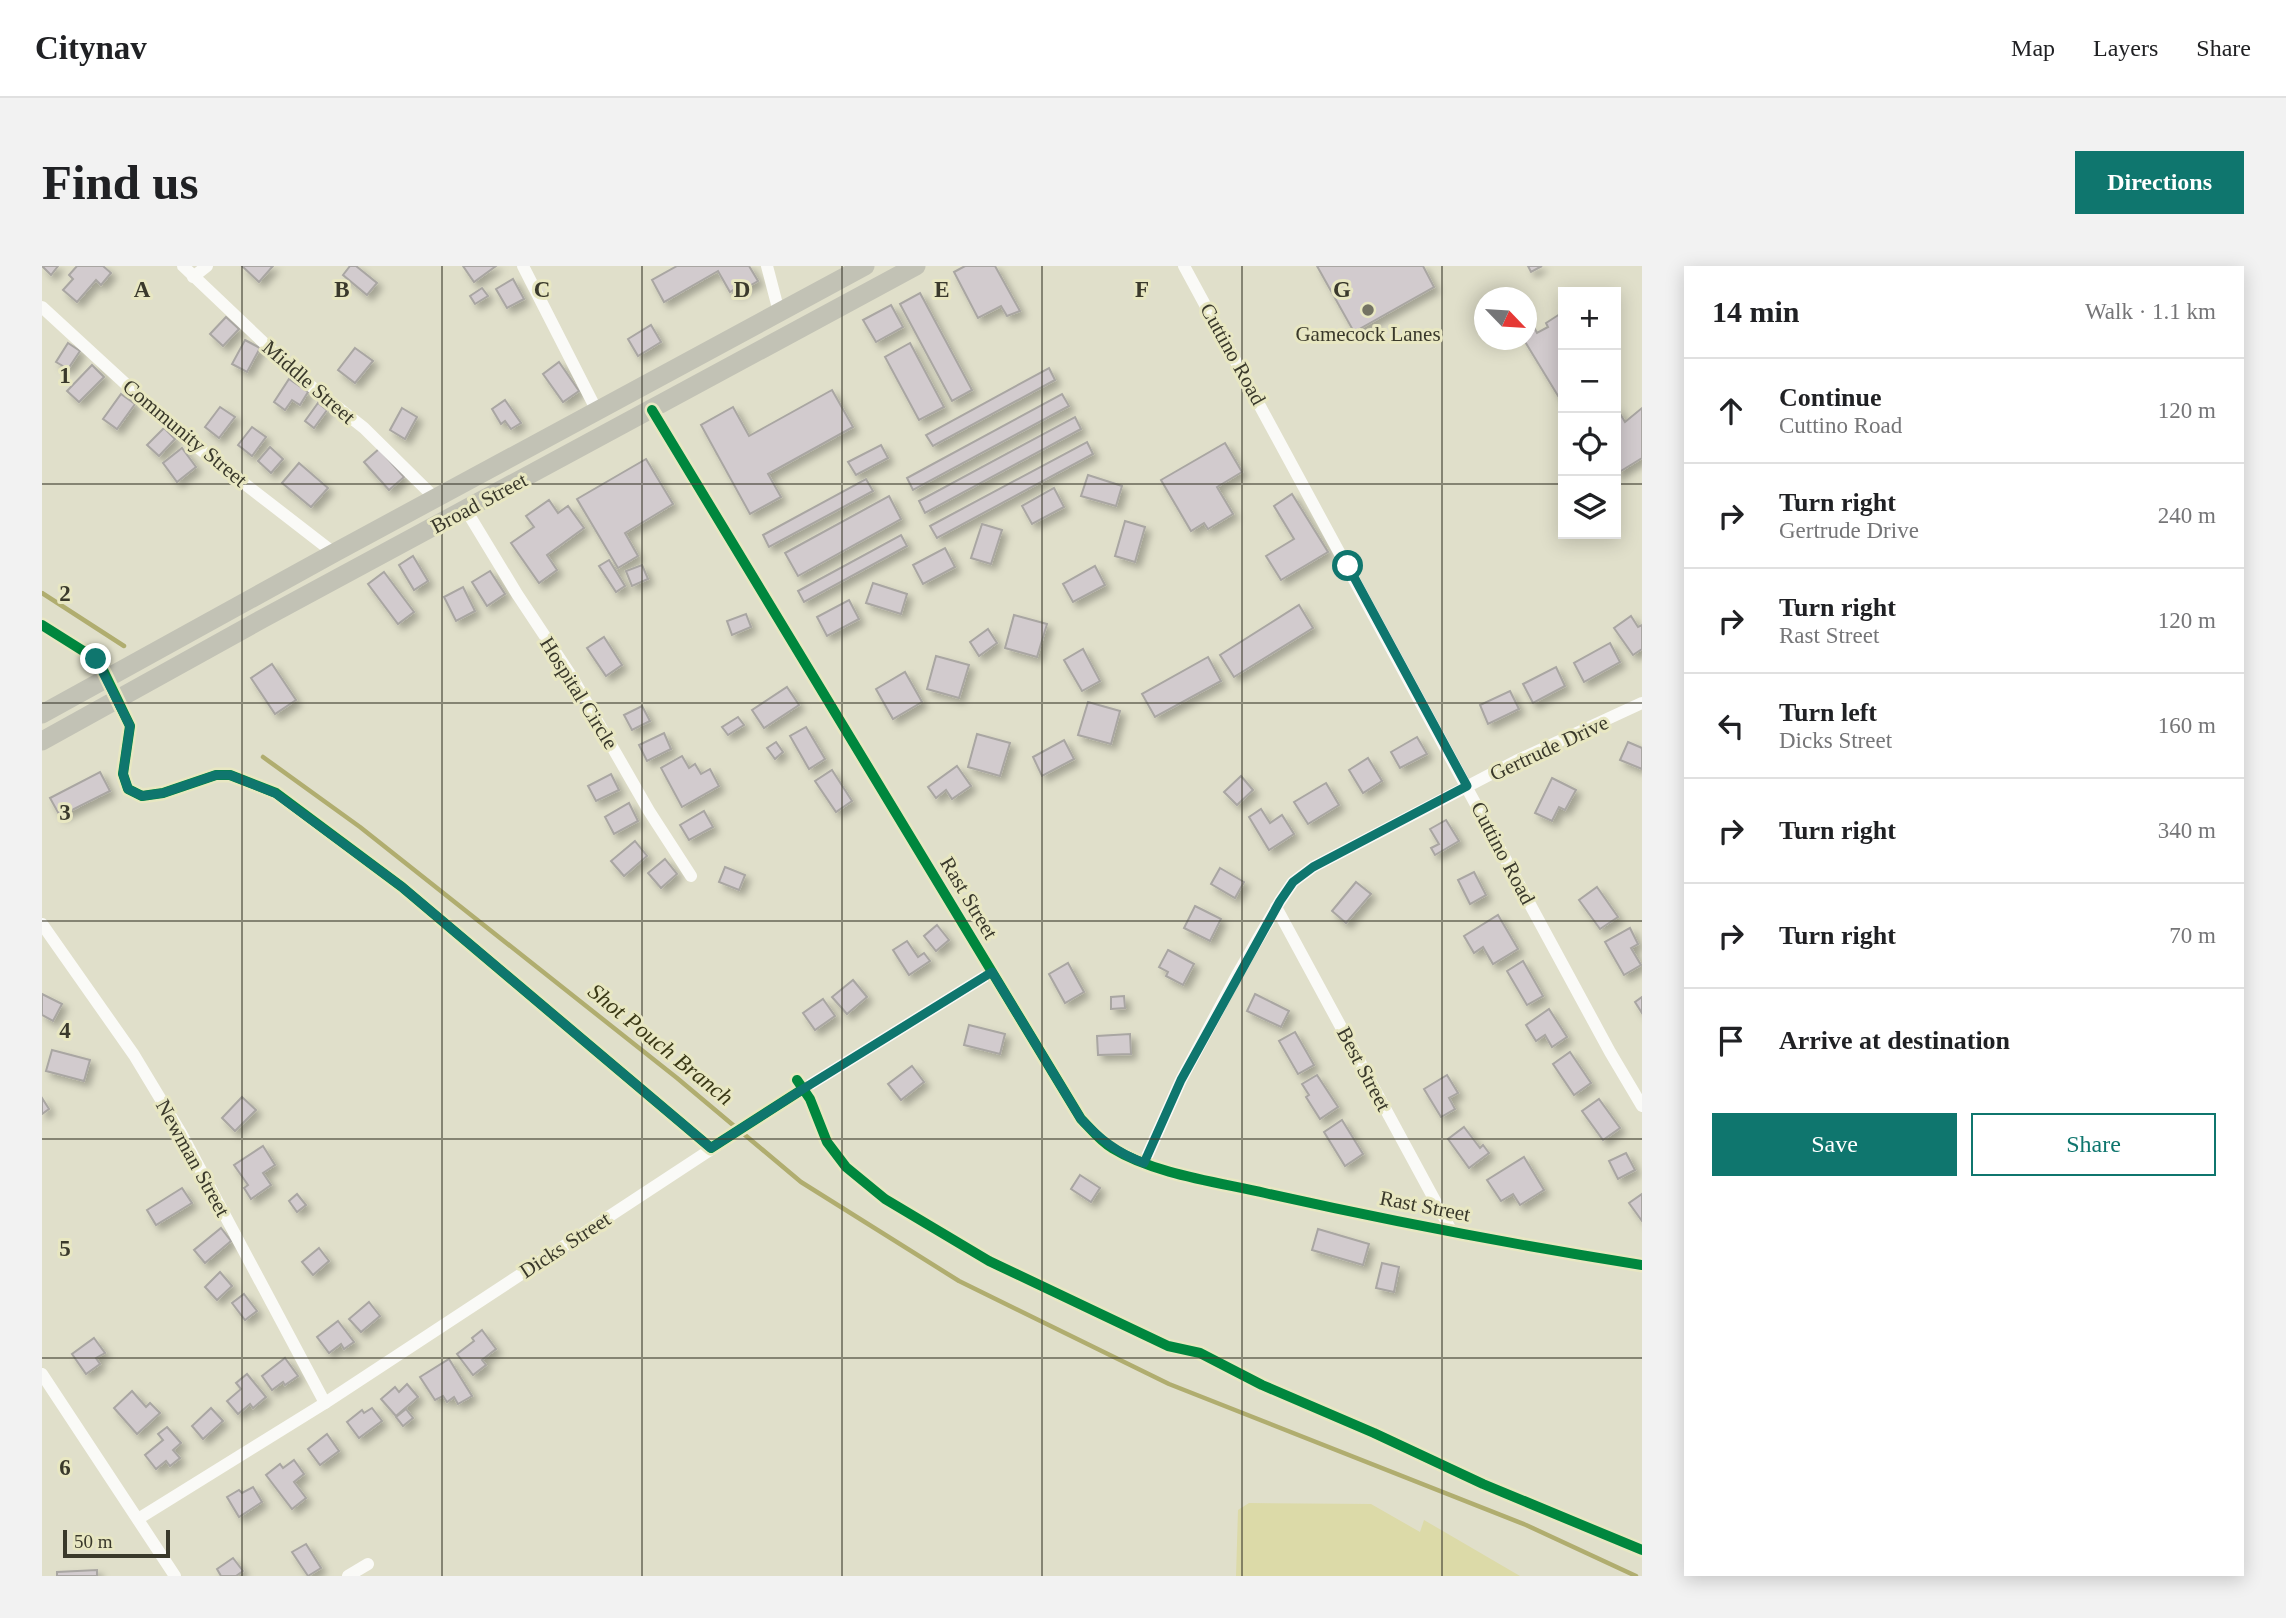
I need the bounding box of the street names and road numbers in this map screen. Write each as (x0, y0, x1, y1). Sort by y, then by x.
street label: Cuttino Road (1195, 299, 1271, 409)
street label: Middle Street (258, 335, 360, 429)
street label: Community Street (118, 374, 252, 492)
street label: Broad Street (427, 468, 531, 538)
street label: Hospital Circle (535, 632, 623, 754)
street label: Gertrude Drive (1486, 710, 1612, 786)
street label: Cuttino Road (1466, 798, 1540, 909)
street label: Rast Street (935, 853, 1003, 944)
street label: Best Street (1332, 1023, 1396, 1115)
street label: Newman Street (151, 1095, 235, 1221)
street label: Rast Street (1378, 1185, 1472, 1227)
street label: Dicks Street (515, 1207, 615, 1283)

